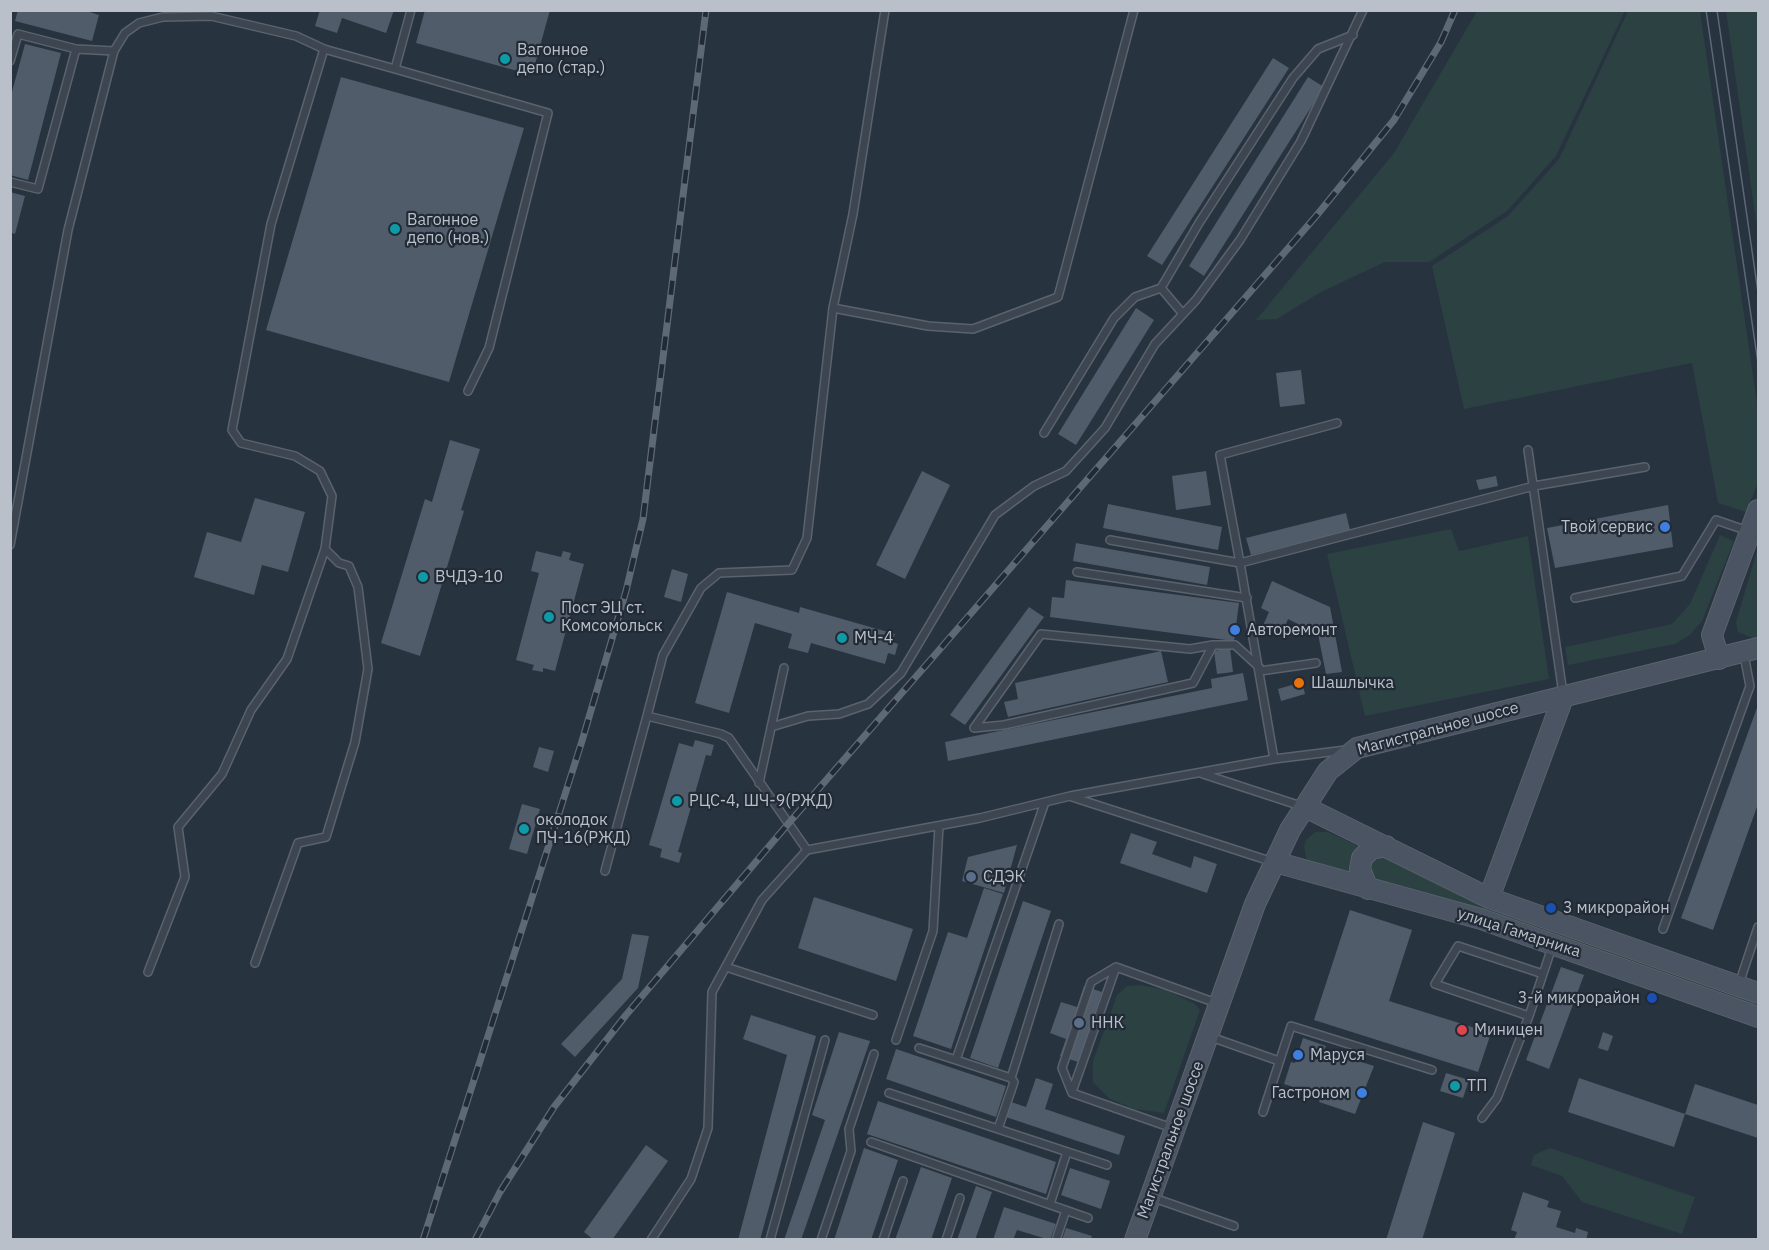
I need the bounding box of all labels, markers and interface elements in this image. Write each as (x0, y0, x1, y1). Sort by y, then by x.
place label: Вагонное депо (стар.) (517, 40, 605, 78)
marker: Вагонное депо (стар.) (498, 52, 512, 66)
place label: Вагонное депо (нов.) (407, 210, 489, 248)
marker: Вагонное депо (нов.) (388, 222, 402, 236)
place label: Твой сервис (1561, 517, 1653, 537)
marker: Твой сервис (1658, 520, 1672, 534)
place label: ВЧДЭ-10 (435, 567, 503, 587)
marker: ВЧДЭ-10 (416, 570, 430, 584)
place label: Пост ЭЦ ст. Комсомольск (561, 598, 662, 636)
marker: Пост ЭЦ ст. Комсомольск (542, 610, 556, 624)
place label: Авторемонт (1247, 620, 1337, 640)
marker: Авторемонт (1228, 623, 1242, 637)
place label: МЧ-4 (854, 628, 893, 648)
marker: МЧ-4 (835, 631, 849, 645)
place label: Шашлычка (1311, 673, 1394, 693)
marker: Шашлычка (1292, 676, 1306, 690)
street label: Магистральное шоссе (1355, 698, 1521, 760)
place label: РЦС-4, ШЧ-9(РЖД) (689, 791, 833, 811)
marker: РЦС-4, ШЧ-9(РЖД) (670, 794, 684, 808)
place label: околодок ПЧ-16(РЖД) (536, 810, 631, 848)
marker: околодок ПЧ-16(РЖД) (517, 822, 531, 836)
place label: СДЭК (983, 867, 1025, 887)
marker: СДЭК (964, 870, 978, 884)
place label: 3 микрорайон (1563, 898, 1670, 918)
marker: 3 микрорайон (1544, 901, 1558, 915)
street label: улица Гамарника (1455, 904, 1583, 962)
place label: 3-й микрорайон (1518, 988, 1640, 1008)
marker: 3-й микрорайон (1645, 991, 1659, 1005)
place label: ННК (1091, 1013, 1124, 1033)
marker: ННК (1072, 1016, 1086, 1030)
place label: Миницен (1474, 1020, 1543, 1040)
marker: Миницен (1455, 1023, 1469, 1037)
place label: Маруся (1310, 1045, 1365, 1065)
marker: Маруся (1291, 1048, 1305, 1062)
street label: Магистральное шоссе (1134, 1059, 1208, 1221)
place label: ТП (1467, 1076, 1487, 1096)
marker: ТП (1448, 1079, 1462, 1093)
place label: Гастроном (1271, 1083, 1350, 1103)
marker: Гастроном (1355, 1086, 1369, 1100)

